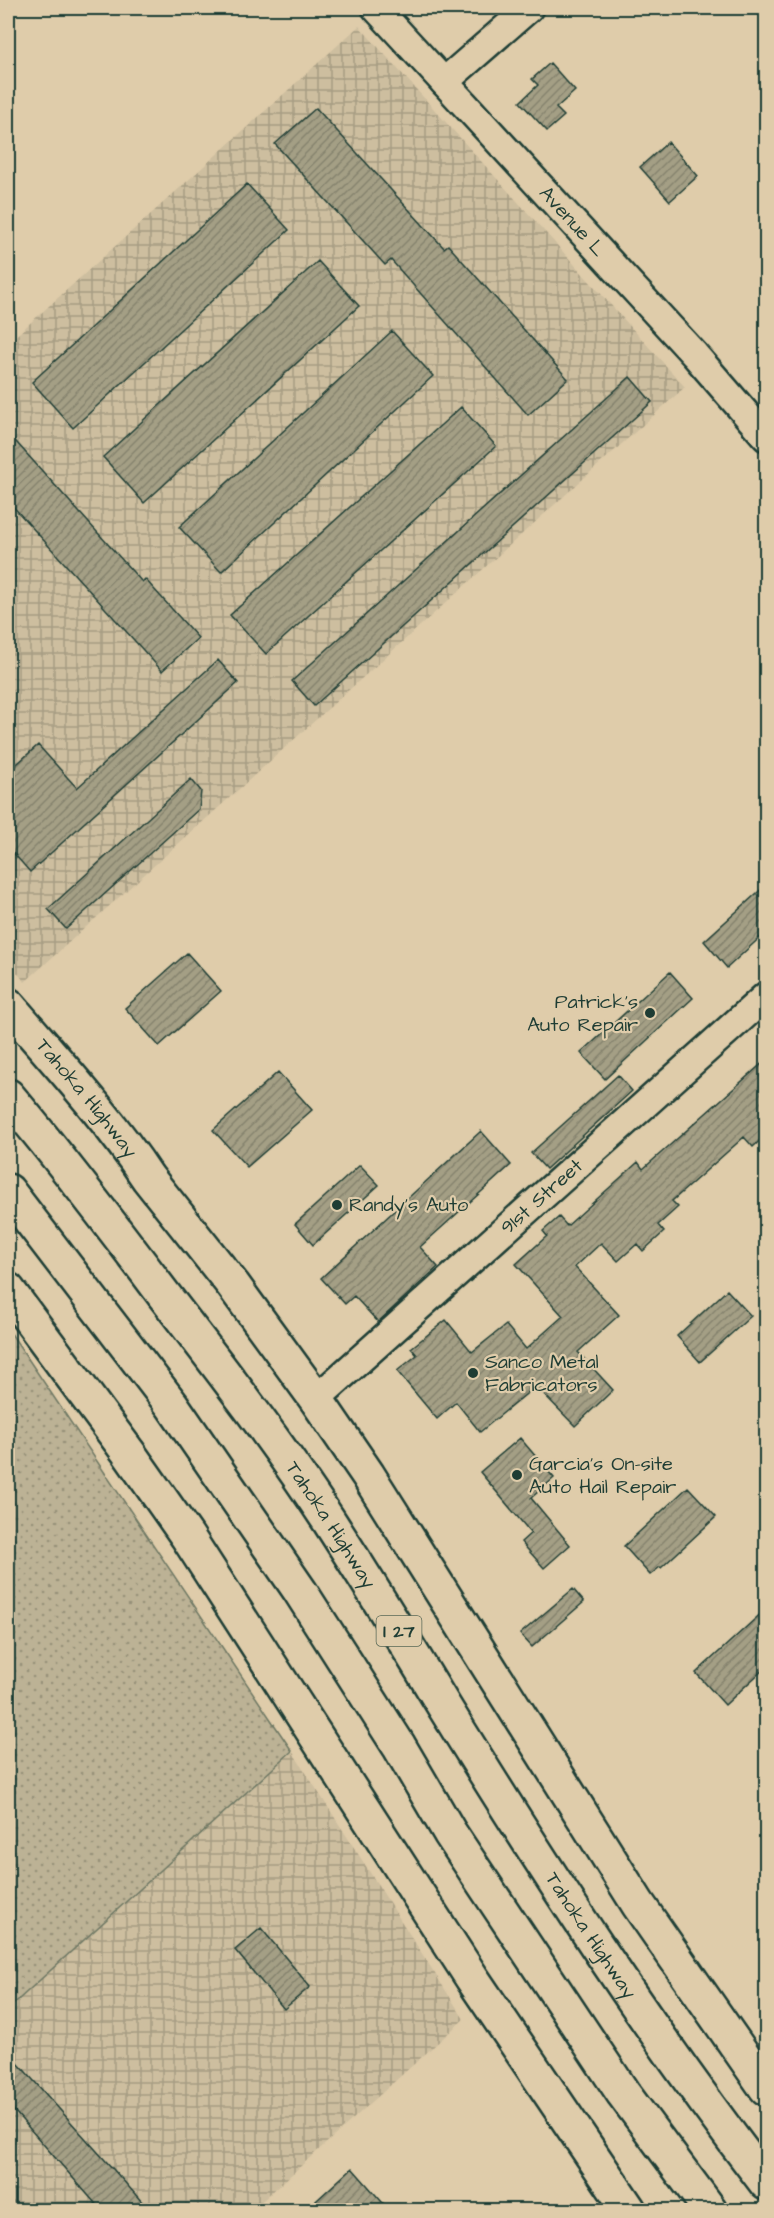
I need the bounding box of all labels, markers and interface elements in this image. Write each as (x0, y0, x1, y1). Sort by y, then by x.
street label: Avenue L (533, 180, 612, 263)
place label: Patrick's Auto Repair (527, 988, 638, 1039)
marker: Patrick's Auto Repair (643, 1006, 657, 1020)
street label: Tahoka Highway (29, 1032, 144, 1164)
street label: 91st Street (494, 1152, 589, 1241)
place label: Randy's Auto (349, 1191, 468, 1220)
marker: Randy's Auto (330, 1198, 344, 1212)
place label: Sanco Metal Fabricators (485, 1348, 599, 1399)
marker: Sanco Metal Fabricators (466, 1366, 480, 1380)
place label: Garcia’s On-site Auto Hail Repair (529, 1450, 676, 1501)
street label: Tahoka Highway (279, 1456, 383, 1595)
marker: Garcia’s On-site Auto Hail Repair (510, 1468, 524, 1482)
road number: I 27 (376, 1616, 422, 1646)
street label: Tahoka Highway (538, 1867, 643, 2005)

